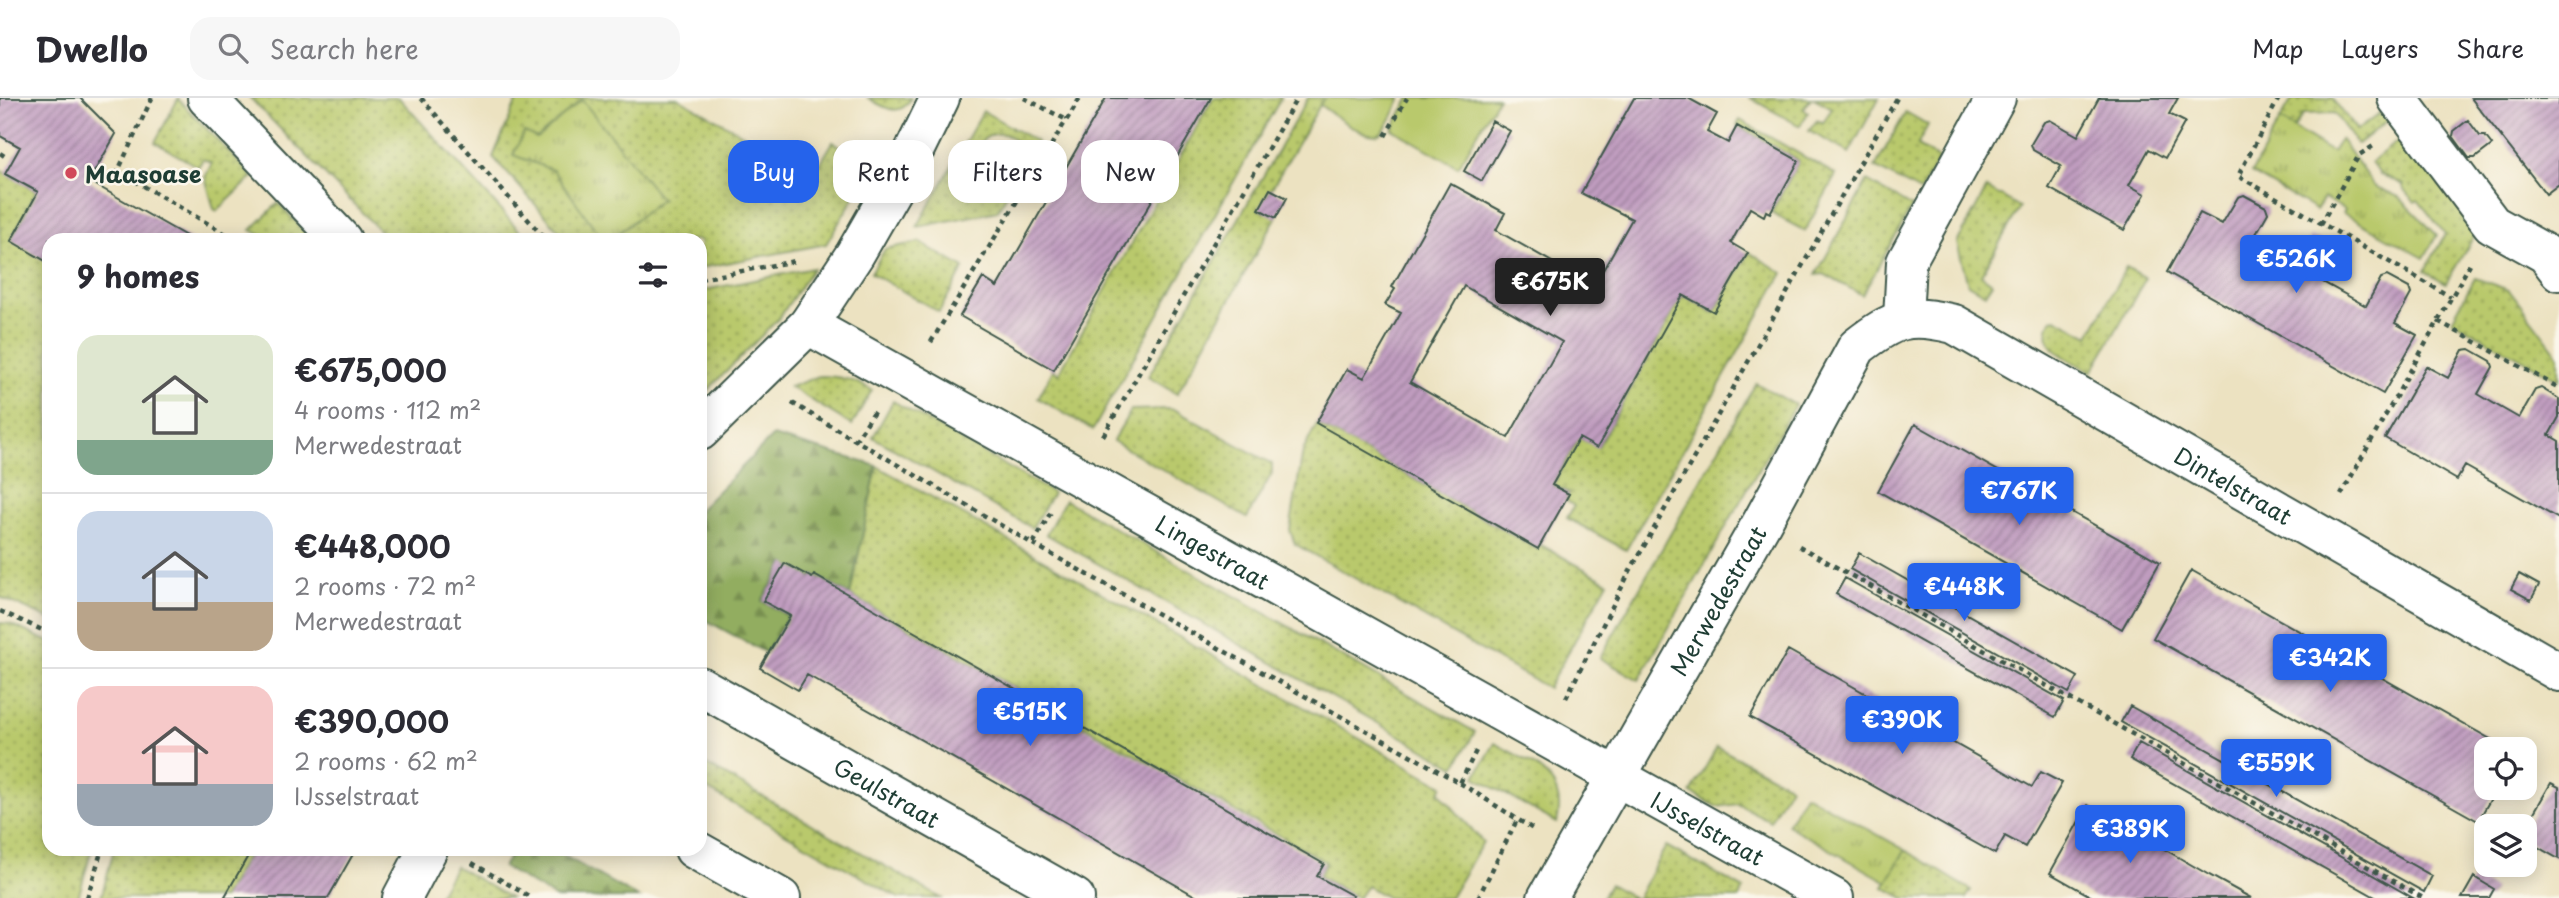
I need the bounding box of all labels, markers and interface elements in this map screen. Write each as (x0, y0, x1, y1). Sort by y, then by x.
search box (190, 17, 680, 80)
text: Dwello (35, 23, 148, 73)
icon: search (214, 29, 252, 67)
text: Search here (270, 29, 419, 68)
text: Map (2252, 30, 2303, 66)
text: Layers (2341, 30, 2418, 66)
text: Share (2456, 30, 2524, 66)
chip: Buy (728, 140, 819, 203)
chip: Rent (833, 140, 934, 203)
chip: Filters (948, 140, 1067, 203)
chip: New (1081, 140, 1179, 203)
place label: Maasoase (85, 156, 202, 191)
marker: Maasoase (63, 165, 79, 181)
pin: €526K (2247, 236, 2345, 295)
text: €526K (2256, 240, 2336, 275)
text: 9 homes (77, 253, 199, 298)
icon: filters (634, 256, 672, 294)
pin: €675K (1501, 258, 1599, 318)
text: €675K (1511, 263, 1589, 298)
text: €675,000 (294, 347, 447, 392)
icon: home (133, 363, 217, 447)
text: 4 rooms · 112 m² (294, 392, 481, 427)
text: Merwedestraat (294, 427, 462, 462)
street label: Dintelstraat (2168, 437, 2299, 533)
pin: €767K (1970, 468, 2068, 527)
text: €767K (1981, 472, 2057, 507)
street label: Lingestraat (1150, 505, 1276, 597)
street label: Merwedestraat (1660, 519, 1774, 682)
text: €448,000 (294, 523, 451, 568)
icon: home (133, 539, 217, 623)
pin: €448K (1915, 564, 2013, 623)
text: 2 rooms · 72 m² (294, 568, 476, 603)
text: €448K (1923, 568, 2005, 603)
text: Merwedestraat (294, 603, 462, 638)
pin: €342K (2281, 634, 2379, 694)
text: €342K (2289, 639, 2371, 674)
pin: €515K (981, 688, 1079, 748)
text: €515K (993, 693, 1067, 728)
pin: €390K (1853, 696, 1951, 756)
text: €390,000 (294, 698, 449, 743)
text: €390K (1861, 701, 1943, 736)
icon: home (133, 714, 217, 798)
map controls (2474, 737, 2537, 877)
button: locate (2474, 737, 2537, 800)
pin: €559K (2227, 740, 2325, 799)
text: 2 rooms · 62 m² (294, 743, 478, 778)
text: €559K (2237, 744, 2315, 779)
street label: Geulstraat (828, 748, 947, 836)
text: IJsselstraat (294, 778, 419, 813)
street label: IJsselstraat (1645, 782, 1771, 873)
pin: €389K (2081, 806, 2179, 865)
text: €389K (2091, 810, 2169, 845)
button: layers (2474, 814, 2537, 877)

